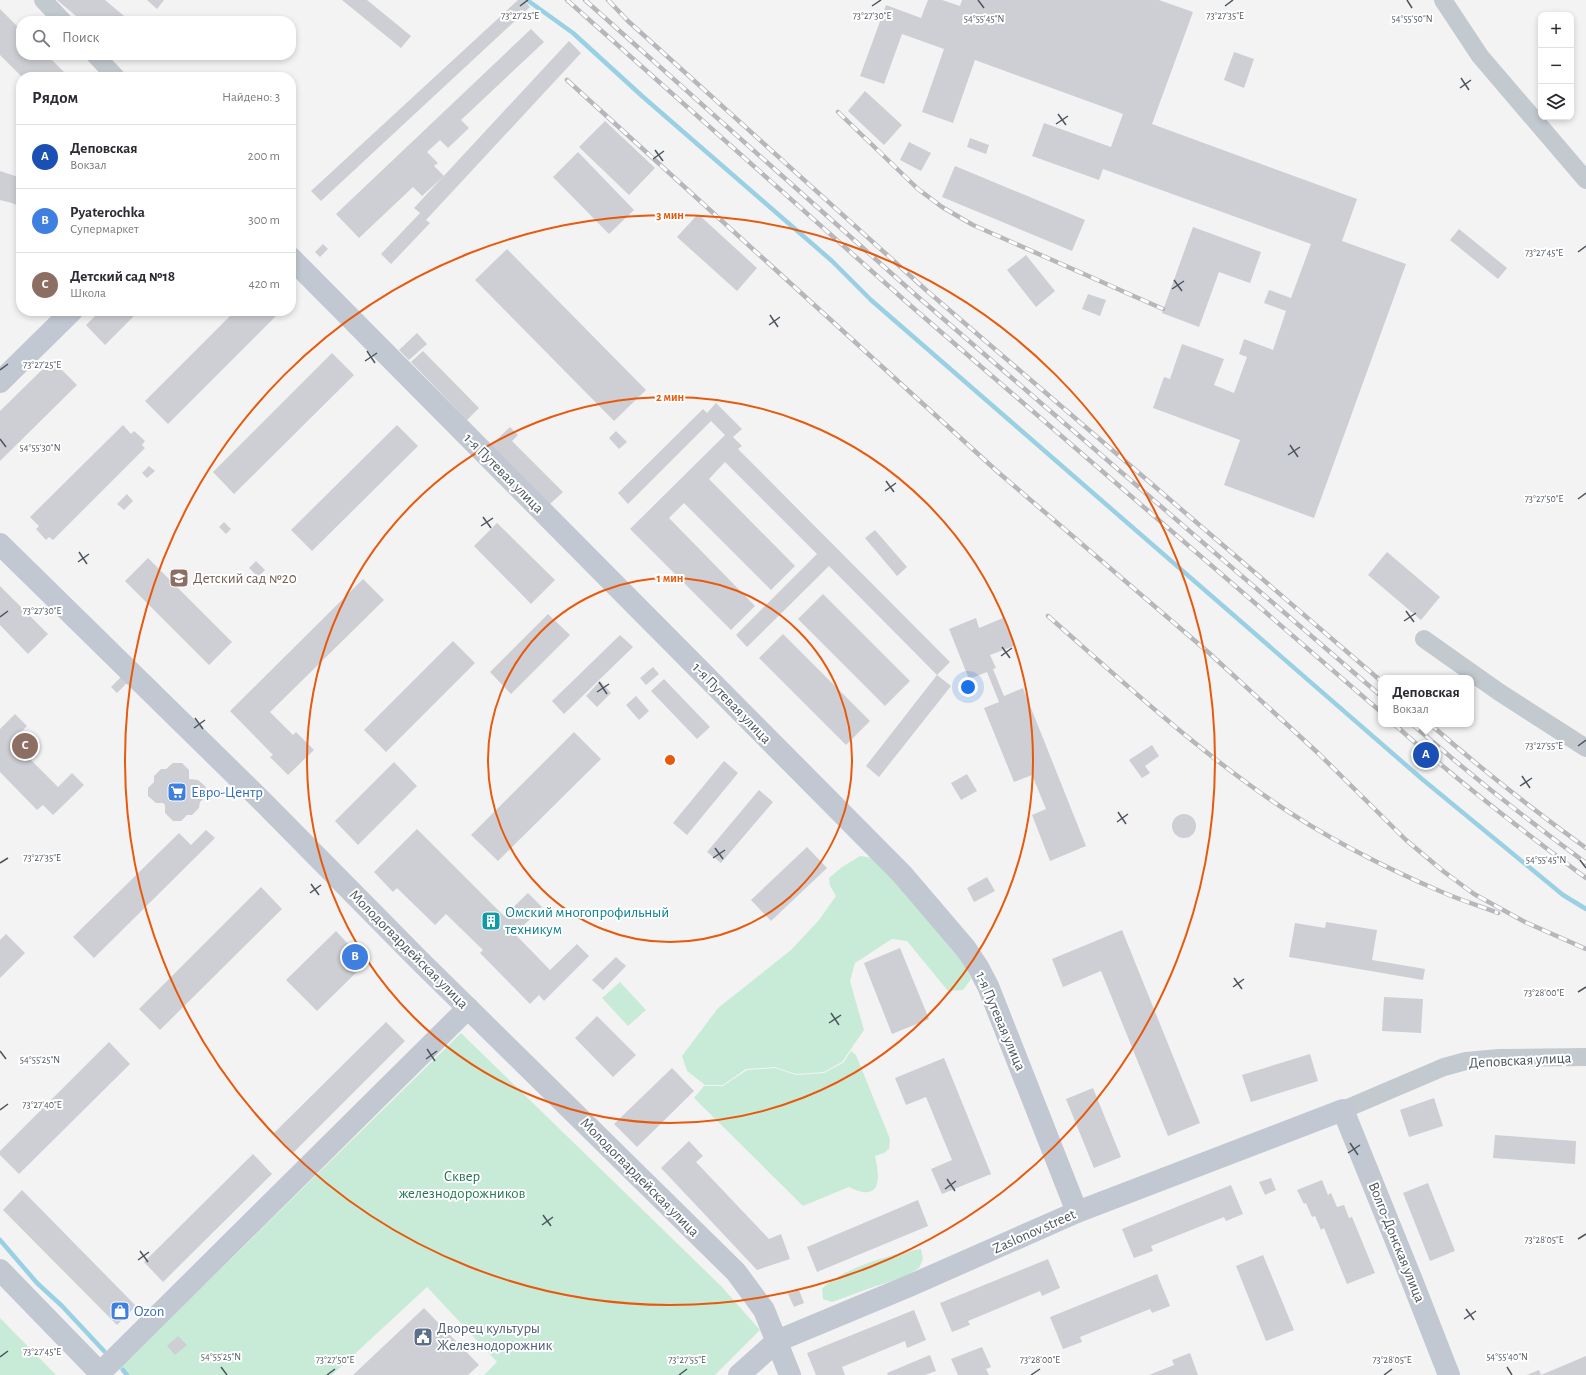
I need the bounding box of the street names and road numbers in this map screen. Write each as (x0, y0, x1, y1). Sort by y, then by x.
street label: 1-я Путевая улица (461, 431, 547, 516)
street label: 1-я Путевая улица (689, 660, 774, 747)
street label: Молодогвардейская улица (346, 887, 471, 1012)
street label: 1-я Путевая улица (973, 970, 1028, 1073)
street label: Деповская улица (1468, 1050, 1572, 1071)
street label: Молодогвардейская улица (577, 1115, 702, 1240)
street label: Волго-Донская улица (1366, 1180, 1428, 1305)
street label: Zaslonov street (991, 1206, 1078, 1256)

